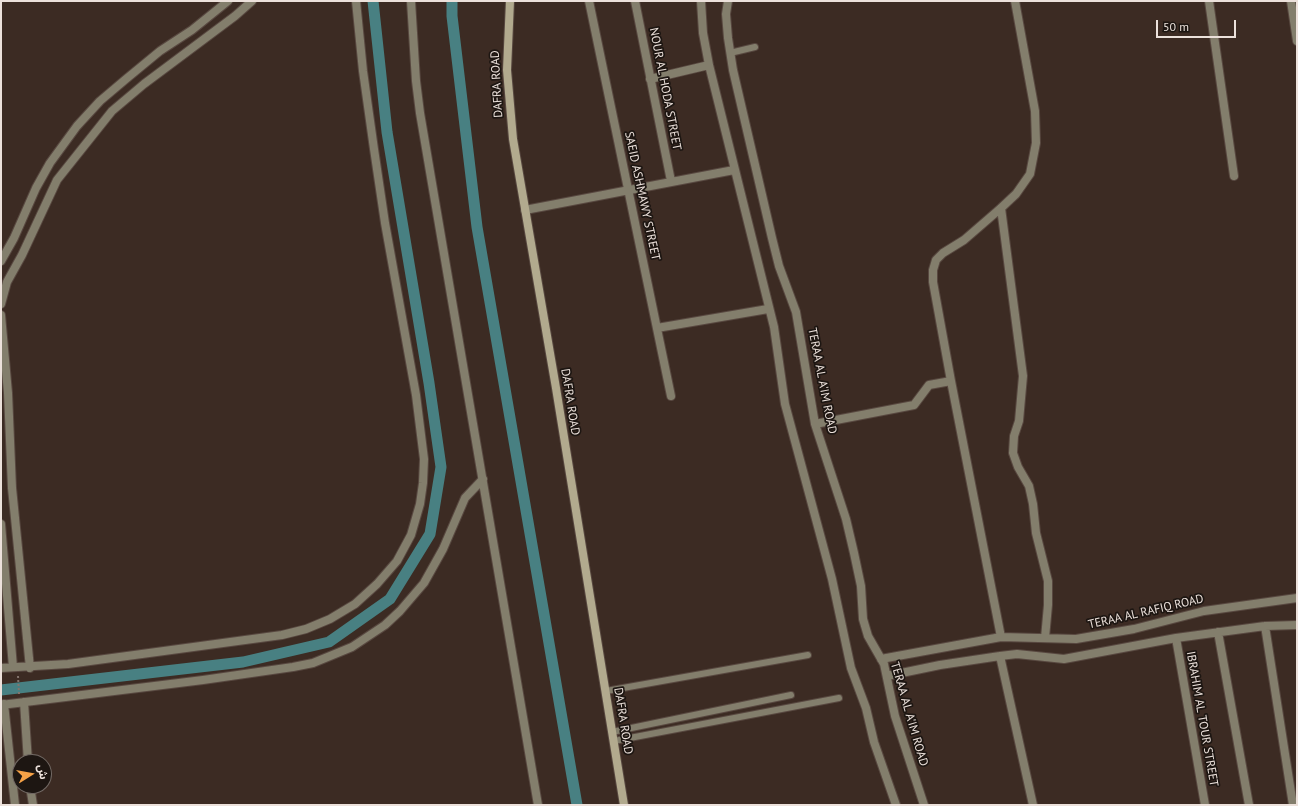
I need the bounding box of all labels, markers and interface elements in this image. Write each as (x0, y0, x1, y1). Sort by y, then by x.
scale bar (1158, 12, 1238, 38)
text: 50 m (1163, 19, 1189, 34)
street label: NOUR AL HODA STREET (646, 26, 684, 152)
street label: DAFRA ROAD (488, 50, 506, 118)
street label: SAEID ASHMAWY STREET (621, 130, 663, 262)
street label: TERAA AL A'IM ROAD (805, 327, 839, 435)
street label: DAFRA ROAD (558, 368, 582, 436)
street label: TERAA AL RAFIQ ROAD (1087, 592, 1205, 632)
street label: IBRAHIM AL TOUR STREET (1183, 650, 1221, 788)
street label: TERAA AL A'IM ROAD (887, 660, 931, 768)
street label: DAFRA ROAD (611, 687, 635, 755)
north arrow (12, 754, 52, 794)
text: ش (34, 763, 51, 781)

